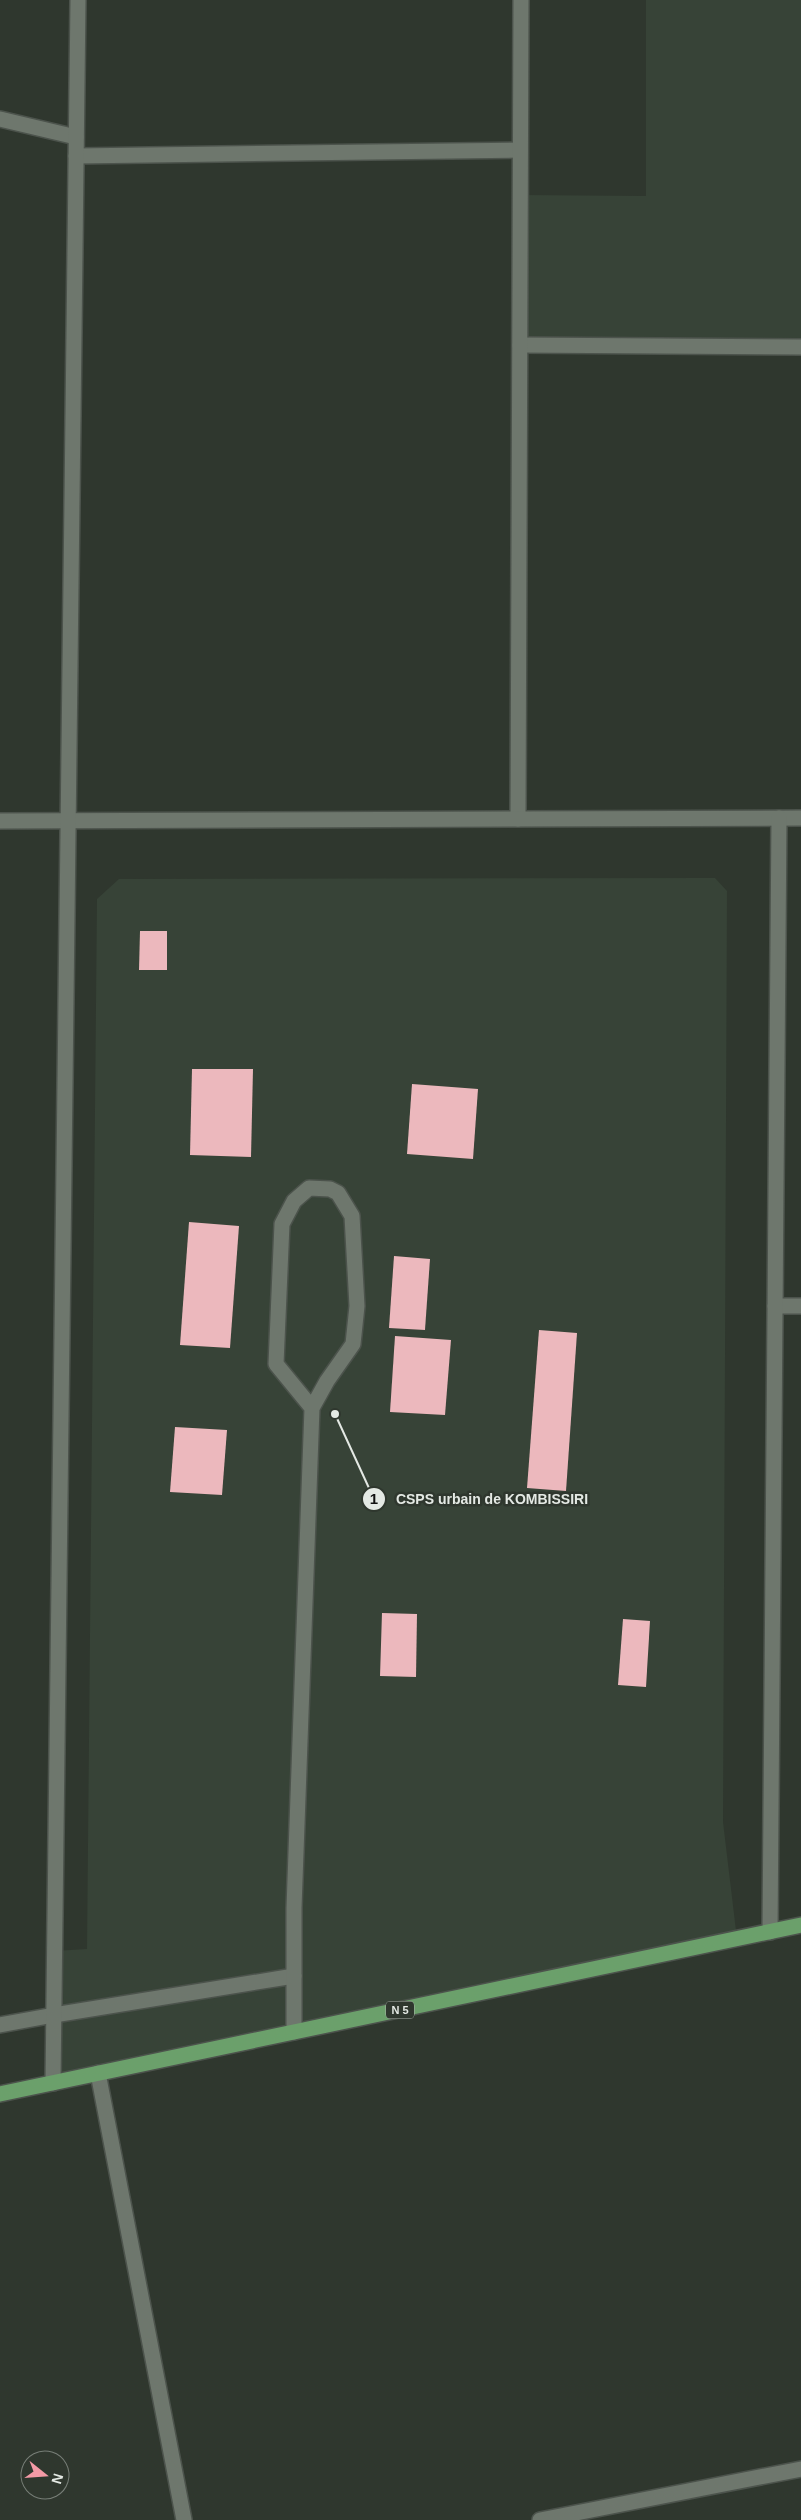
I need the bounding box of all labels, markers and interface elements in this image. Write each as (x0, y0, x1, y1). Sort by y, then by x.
callout: CSPS urbain de KOMBISSIRI (361, 1484, 598, 1513)
text: 1 (370, 1490, 378, 1507)
text: CSPS urbain de KOMBISSIRI (396, 1491, 588, 1507)
road number: N 5 (386, 2002, 414, 2018)
north arrow (20, 2450, 70, 2500)
text: N (48, 2472, 67, 2486)

